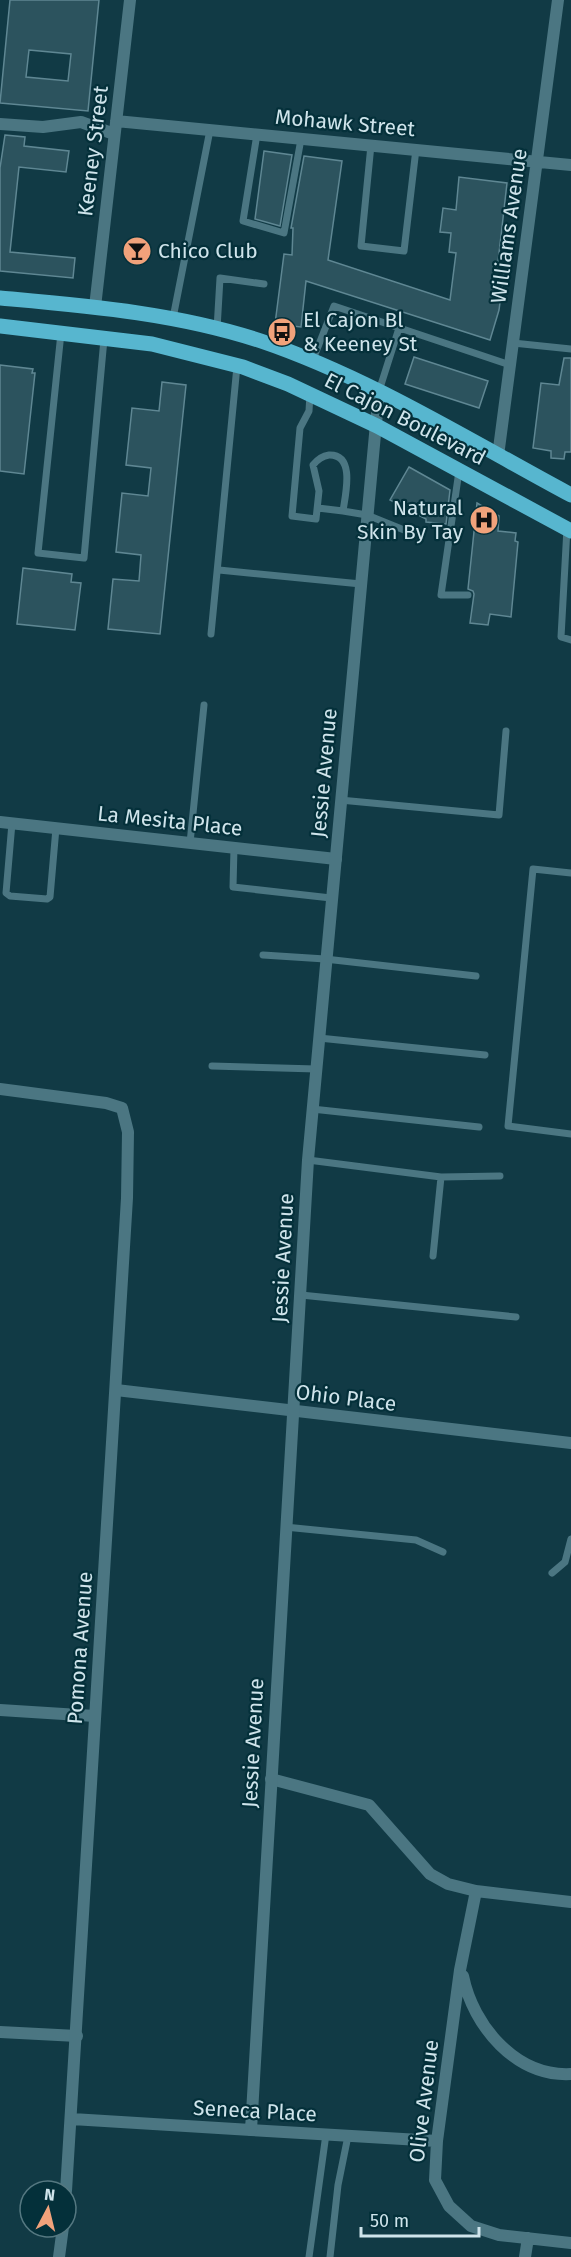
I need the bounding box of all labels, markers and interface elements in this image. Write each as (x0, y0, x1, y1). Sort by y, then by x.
street label: Keeney Street (72, 84, 114, 218)
street label: Mohawk Street (274, 104, 417, 142)
street label: Williams Avenue (485, 147, 533, 305)
bar icon: Chico Club (121, 235, 153, 267)
place label: Chico Club (158, 238, 258, 264)
place label: El Cajon Bl & Keeney St (303, 307, 418, 357)
bus stop icon: El Cajon Bl & Keeney St (266, 316, 298, 348)
street label: El Cajon Boulevard (320, 367, 490, 471)
place label: Natural Skin By Tay (357, 495, 464, 545)
hospital icon: Natural Skin By Tay (468, 504, 500, 536)
street label: Jessie Avenue (305, 707, 343, 839)
street label: La Mesita Place (96, 800, 244, 842)
street label: Jessie Avenue (267, 1192, 299, 1324)
street label: Ohio Place (294, 1379, 398, 1417)
street label: Pomona Avenue (62, 1571, 98, 1725)
street label: Jessie Avenue (237, 1677, 269, 1809)
street label: Olive Avenue (404, 2038, 444, 2164)
street label: Seneca Place (192, 2095, 318, 2127)
north arrow (18, 2179, 78, 2239)
text: N (43, 2185, 56, 2205)
scale bar (361, 2200, 480, 2238)
text: 50 m (370, 2210, 409, 2232)

